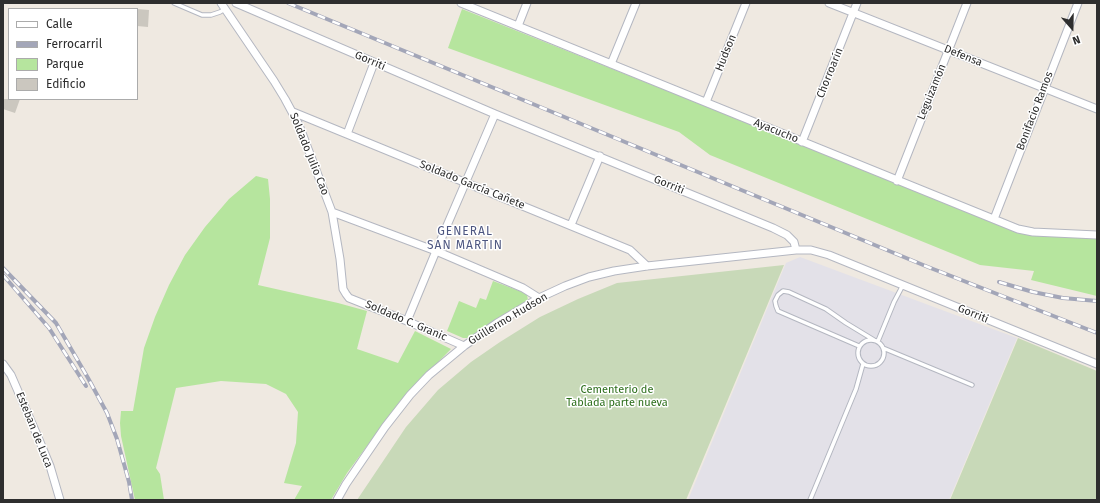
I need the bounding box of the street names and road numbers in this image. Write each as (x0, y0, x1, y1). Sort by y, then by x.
street label: Hudson (713, 33, 739, 73)
street label: Defensa (942, 42, 984, 70)
street label: Chorroarín (814, 46, 846, 100)
street label: Gorriti (353, 49, 387, 73)
street label: Leguizamón (915, 62, 949, 122)
street label: Bonifacio Ramos (1014, 70, 1056, 152)
street label: Soldado Julio Cao (286, 111, 332, 197)
street label: Ayacucho (752, 116, 800, 146)
street label: Soldado García Cañete (417, 158, 527, 212)
street label: Gorriti (652, 173, 686, 197)
street label: Guillermo Hudson (466, 290, 550, 348)
street label: Soldado C. Granic (363, 298, 449, 344)
street label: Gorriti (956, 302, 990, 326)
street label: Esteban de Luca (13, 390, 55, 470)

